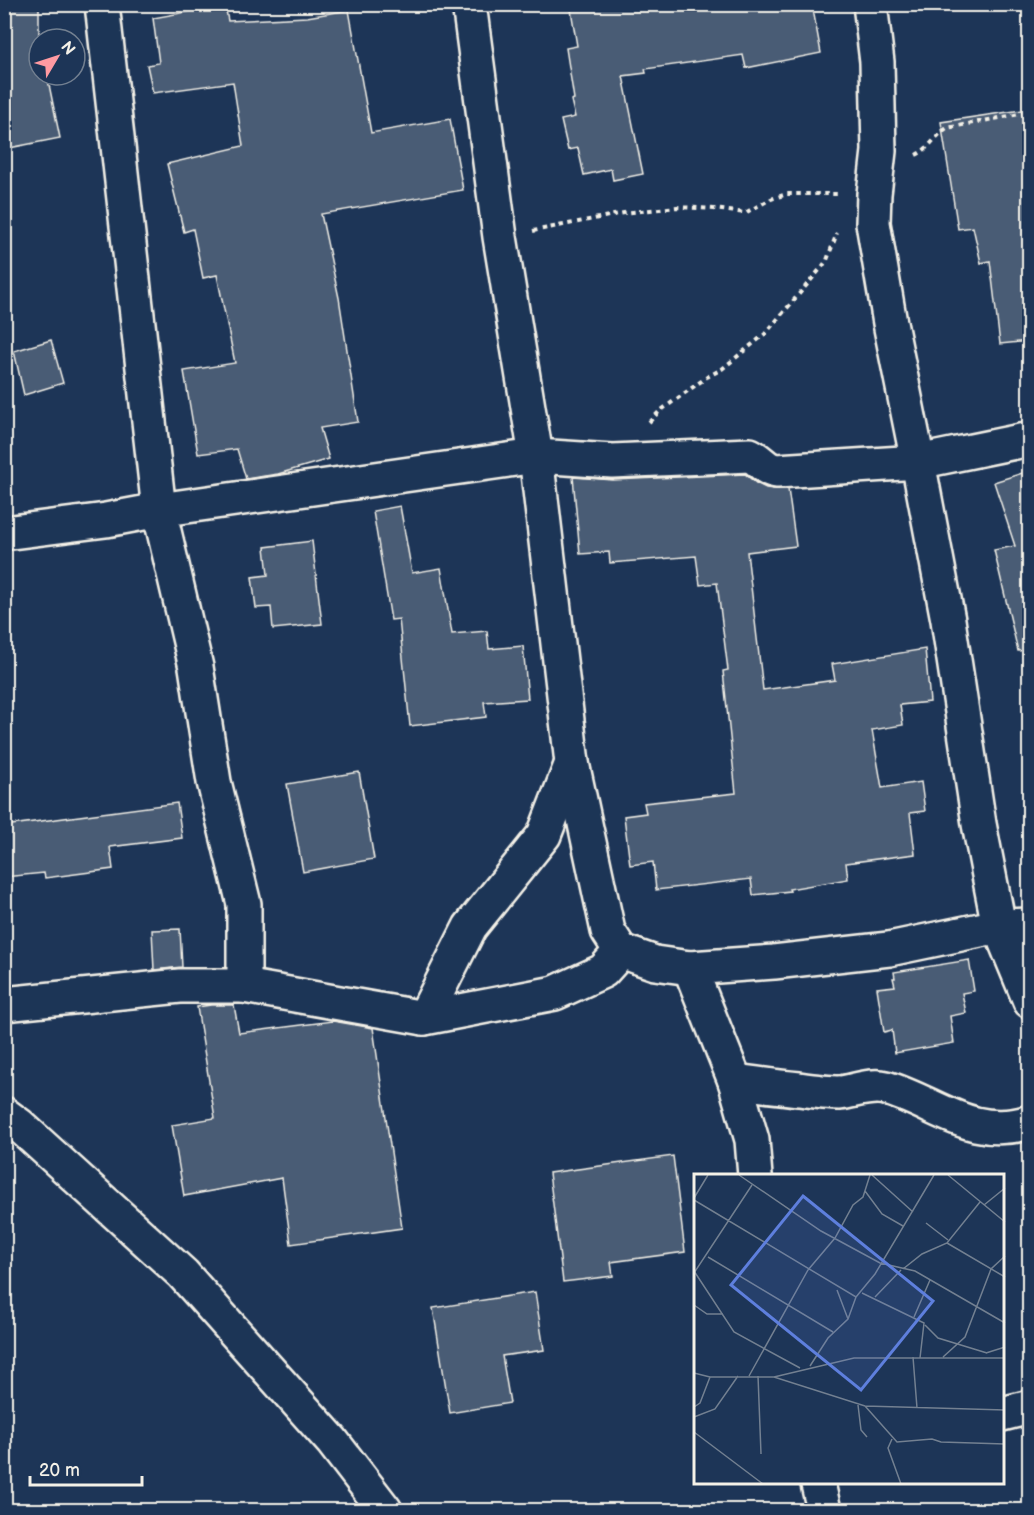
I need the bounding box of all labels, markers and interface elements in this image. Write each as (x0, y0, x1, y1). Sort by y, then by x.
north arrow (27, 27, 87, 87)
text: N (56, 38, 79, 59)
inset map (694, 1174, 1004, 1485)
scale bar (30, 1449, 142, 1487)
text: 20 m (39, 1460, 80, 1481)

